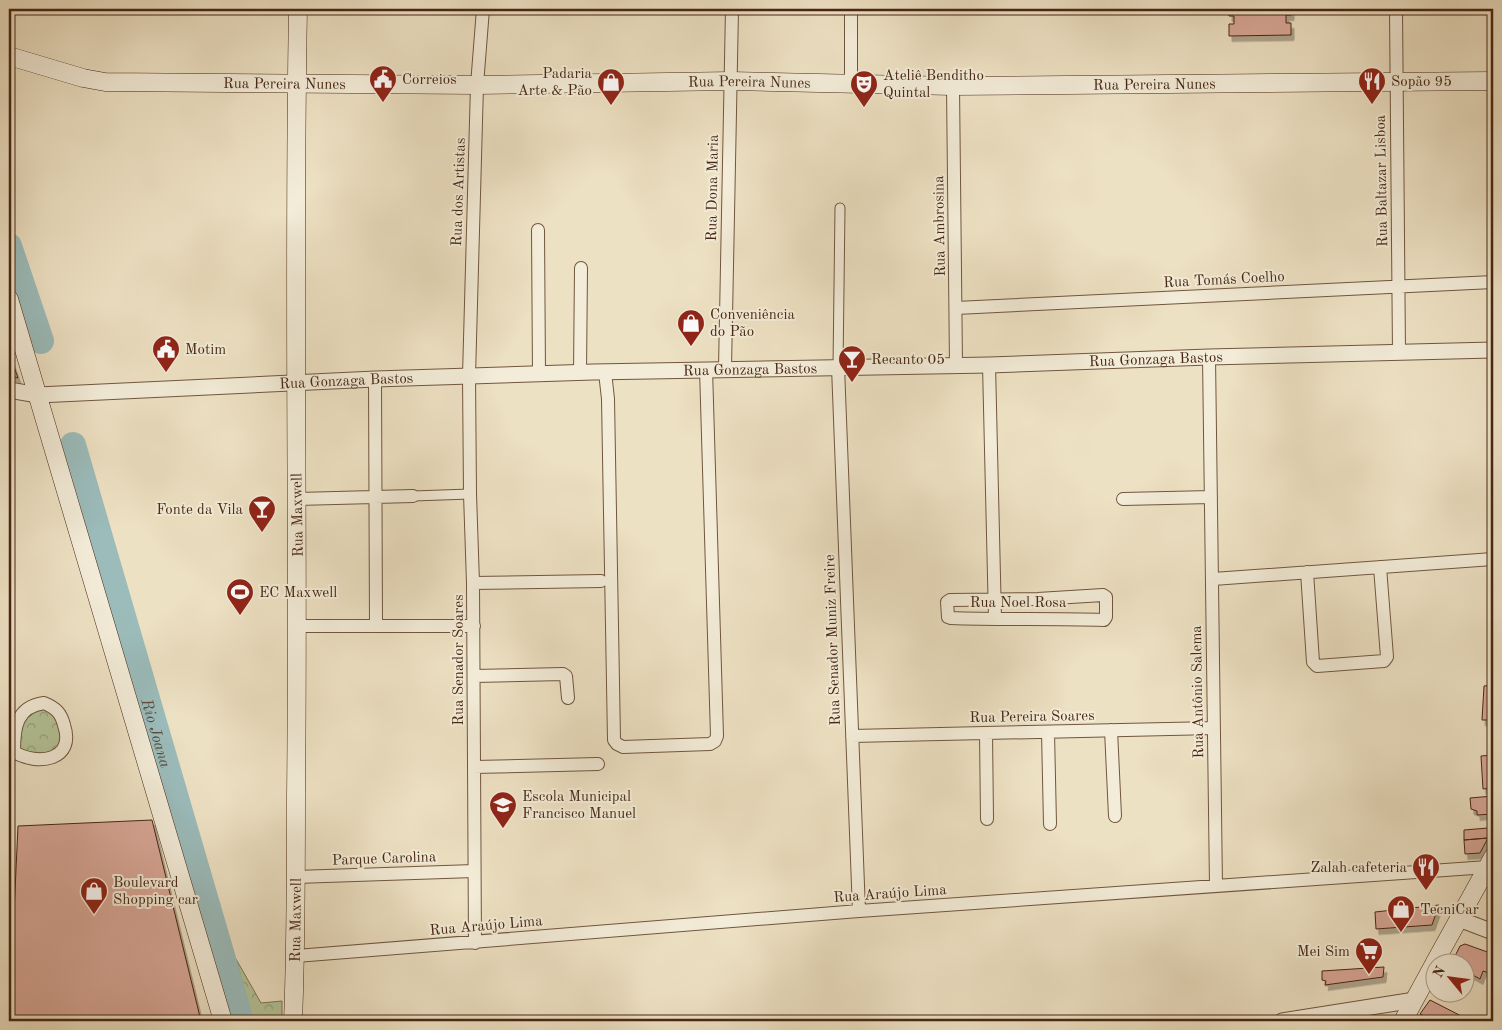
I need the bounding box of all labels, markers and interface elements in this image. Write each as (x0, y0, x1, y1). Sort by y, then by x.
public building icon: Correios (368, 64, 398, 103)
restaurant icon: Sopão 95 (1357, 66, 1387, 105)
place label: Padaria Arte & Pão (517, 67, 593, 99)
shop icon: Padaria Arte & Pão (596, 67, 626, 106)
theatre icon: Ateliê Benditho Quintal (849, 69, 879, 108)
place label: Ateliê Benditho Quintal (883, 69, 984, 101)
place label: Correios (402, 73, 457, 88)
street label: Rua Pereira Nunes (688, 75, 811, 92)
place label: Sopão 95 (1391, 75, 1452, 90)
street label: Rua Pereira Nunes (223, 77, 346, 93)
street label: Rua Pereira Nunes (1093, 78, 1216, 94)
street label: Rua Baltazar Lisboa (1374, 114, 1391, 247)
street label: Rua Dona Maria (705, 134, 722, 242)
street label: Rua dos Artistas (450, 137, 469, 247)
street label: Rua Ambrosina (932, 175, 949, 277)
street label: Rua Tomás Coelho (1163, 270, 1285, 291)
shop icon: Conveniência do Pão (676, 308, 706, 347)
place label: Conveniência do Pão (710, 308, 795, 340)
public building icon: Motim (151, 334, 181, 373)
place label: Motim (185, 343, 226, 358)
bar icon: Recanto 05 (837, 344, 867, 383)
street label: Rua Gonzaga Bastos (1089, 351, 1223, 370)
place label: Recanto 05 (871, 353, 945, 368)
street label: Rua Gonzaga Bastos (683, 362, 817, 379)
street label: Rua Gonzaga Bastos (279, 372, 413, 393)
street label: Rua Maxwell (290, 473, 307, 557)
bar icon: Fonte da Vila (247, 494, 277, 533)
place label: Fonte da Vila (156, 503, 244, 518)
street label: Rua Senador Muniz Freire (823, 554, 844, 726)
sports icon: EC Maxwell (225, 577, 255, 616)
place label: EC Maxwell (259, 586, 337, 601)
street label: Rua Senador Soares (452, 594, 467, 726)
street label: Rua Noel Rosa (970, 596, 1067, 611)
street label: Rua Antônio Salema (1190, 625, 1207, 759)
water label: Rio Joana (137, 696, 173, 770)
street label: Rua Pereira Soares (969, 709, 1095, 726)
school or university icon: Escola Municipal Francisco Manuel (488, 790, 518, 829)
place label: Escola Municipal Francisco Manuel (522, 790, 636, 822)
street label: Parque Carolina (332, 850, 437, 869)
restaurant icon: Zalah cafeteria (1411, 852, 1441, 891)
place label: Zalah cafeteria (1310, 861, 1408, 876)
shop icon: Boulevard Shopping car (79, 876, 109, 915)
place label: Boulevard Shopping car (113, 876, 198, 908)
street label: Rua Maxwell (289, 878, 305, 962)
street label: Rua Araújo Lima (833, 883, 948, 906)
shop icon: TecniCar (1386, 894, 1416, 933)
place label: TecniCar (1420, 903, 1479, 918)
street label: Rua Araújo Lima (429, 914, 544, 939)
supermarket icon: Mei Sim (1354, 936, 1384, 975)
place label: Mei Sim (1297, 945, 1350, 960)
north arrow (1424, 952, 1474, 1002)
text: N (1431, 964, 1448, 980)

